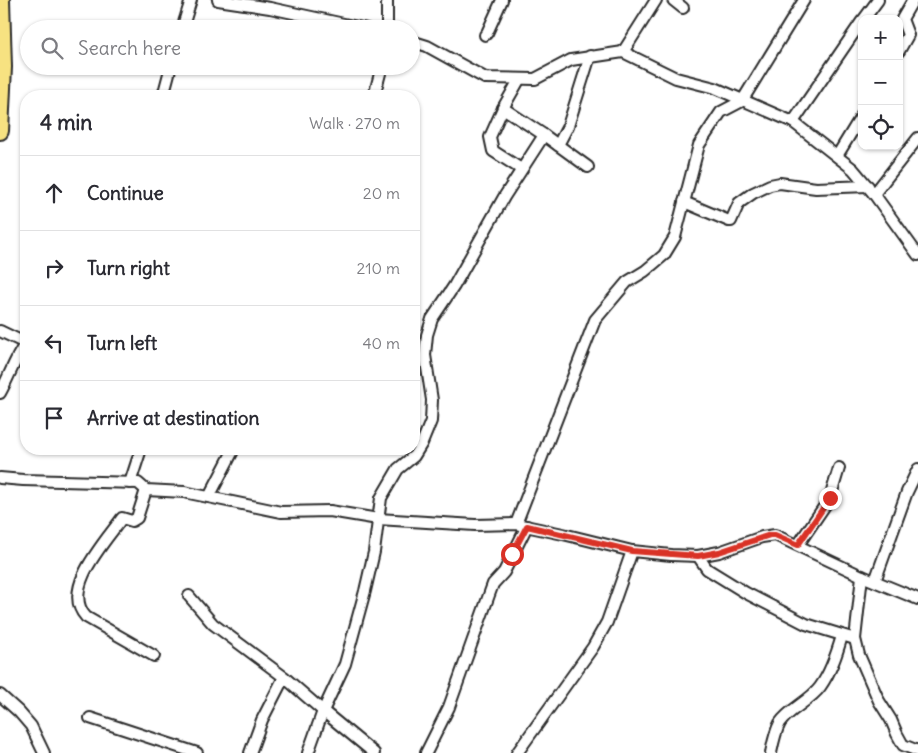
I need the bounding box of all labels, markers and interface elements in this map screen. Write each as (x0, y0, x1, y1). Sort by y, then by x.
map controls (858, 15, 903, 150)
button: + (858, 15, 903, 60)
search box (20, 20, 420, 75)
icon: search (38, 34, 66, 62)
text: Search here (78, 36, 181, 60)
button: − (858, 60, 903, 105)
button: locate (858, 105, 903, 150)
text: 4 min (40, 109, 92, 136)
text: Walk · 270 m (309, 113, 400, 133)
icon: ahead (40, 179, 68, 207)
text: Continue (87, 181, 164, 205)
text: 20 m (363, 183, 400, 203)
icon: right (40, 254, 68, 282)
text: Turn right (87, 256, 170, 280)
text: 210 m (357, 258, 400, 278)
icon: left (40, 329, 68, 357)
text: Turn left (87, 331, 157, 355)
text: 40 m (362, 333, 400, 353)
icon: arrive (40, 404, 68, 432)
text: Arrive at destination (87, 406, 260, 430)
route end (819, 487, 842, 510)
route start (501, 543, 524, 566)

